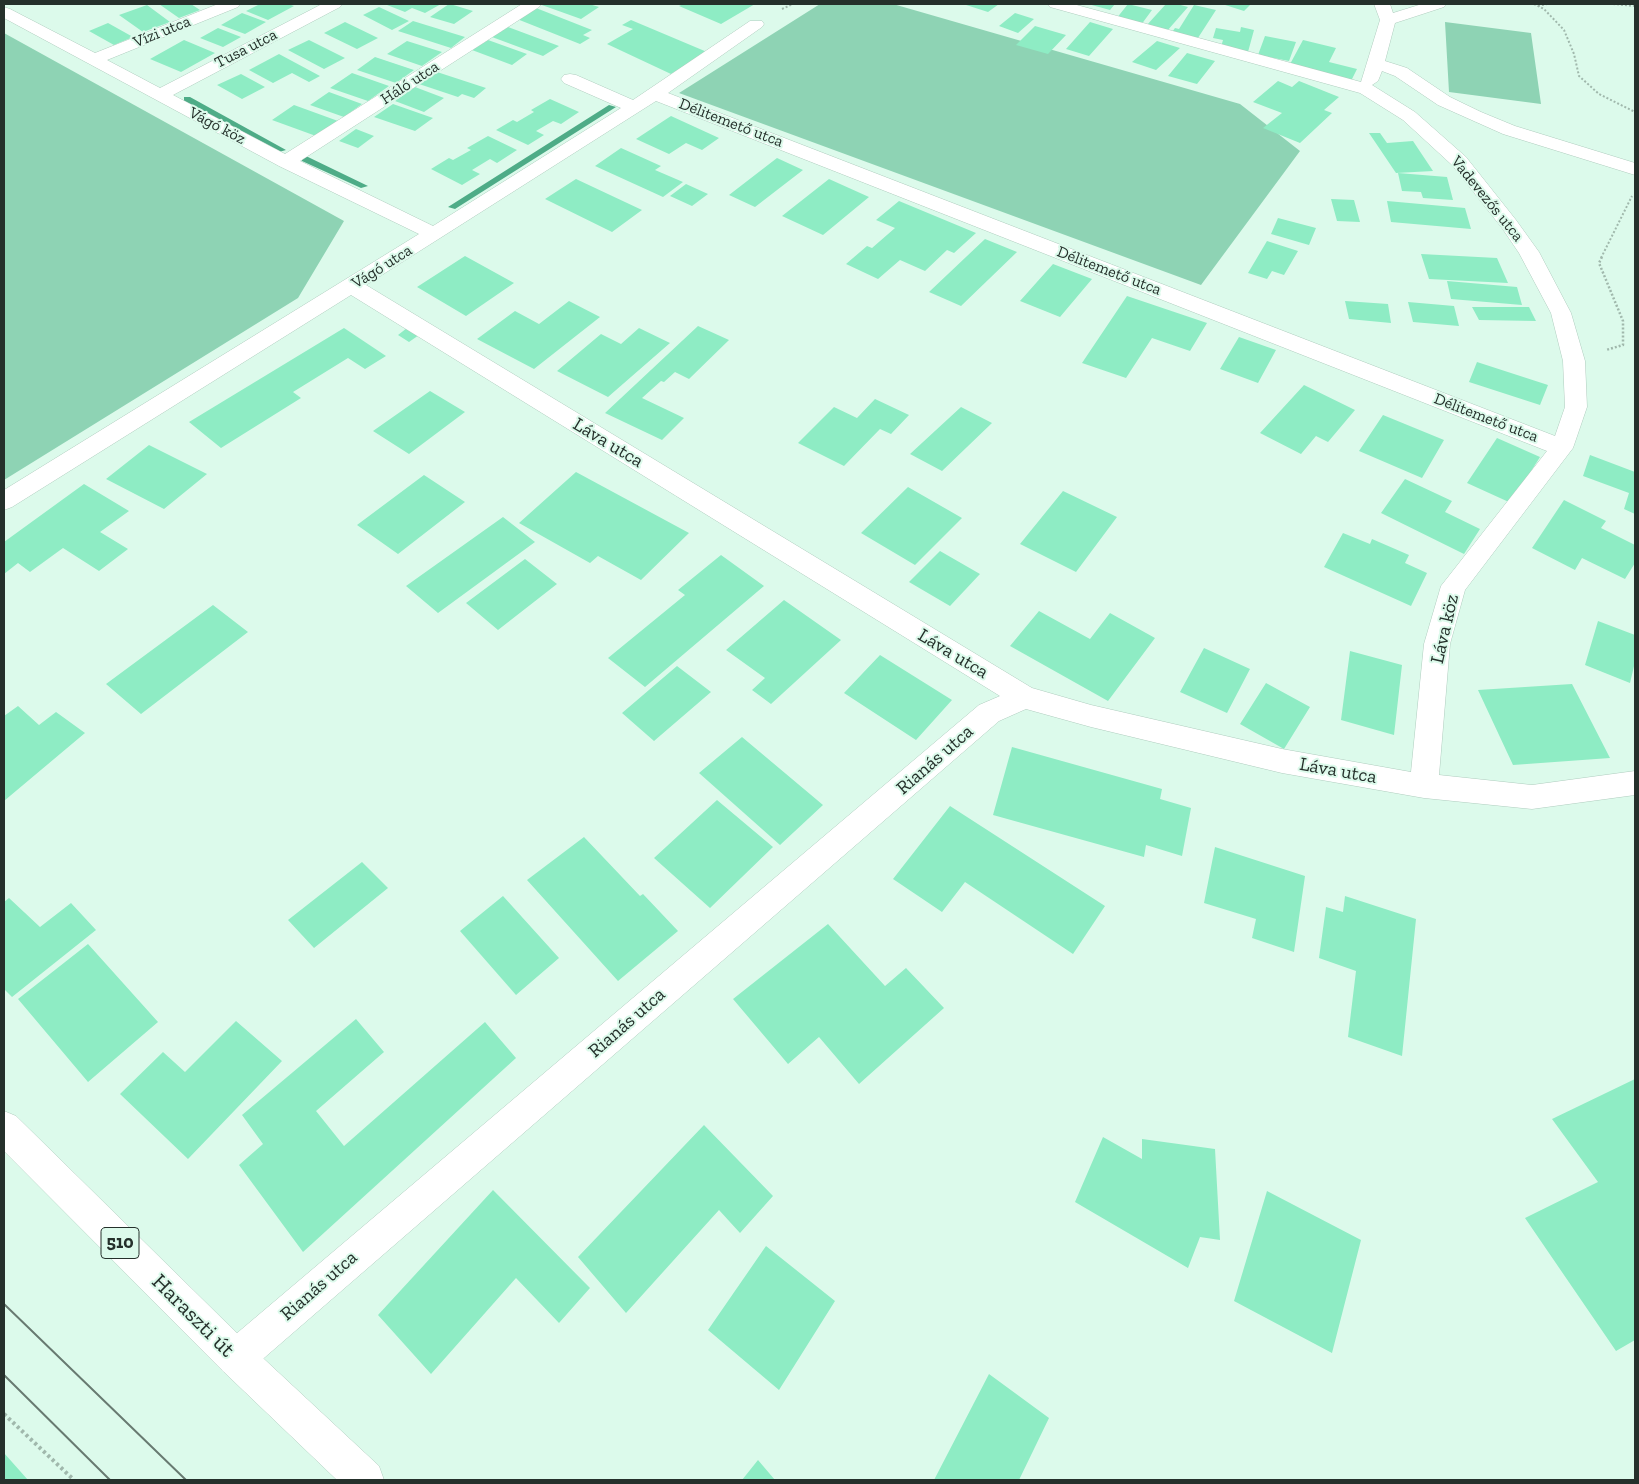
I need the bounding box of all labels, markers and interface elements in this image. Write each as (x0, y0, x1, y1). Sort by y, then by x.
street label: Vízi utca (131, 12, 193, 52)
street label: Tusa utca (212, 25, 280, 73)
street label: Háló utca (377, 57, 443, 109)
street label: Délitemető utca (676, 94, 786, 152)
street label: Vágó köz (185, 103, 249, 149)
street label: Vadevezős utca (1447, 152, 1527, 246)
street label: Vágó utca (348, 241, 416, 293)
street label: Délitemető utca (1054, 242, 1164, 300)
street label: Délitemető utca (1431, 389, 1541, 447)
street label: Láva utca (569, 413, 647, 473)
street label: Láva köz (1426, 592, 1464, 666)
street label: Láva utca (914, 624, 992, 684)
street label: Rianás utca (892, 720, 978, 800)
street label: Láva utca (1298, 753, 1378, 789)
street label: Rianás utca (584, 983, 670, 1063)
road number: 510 (101, 1228, 139, 1258)
street label: Rianás utca (276, 1246, 362, 1326)
street label: Haraszti út (146, 1269, 240, 1363)

